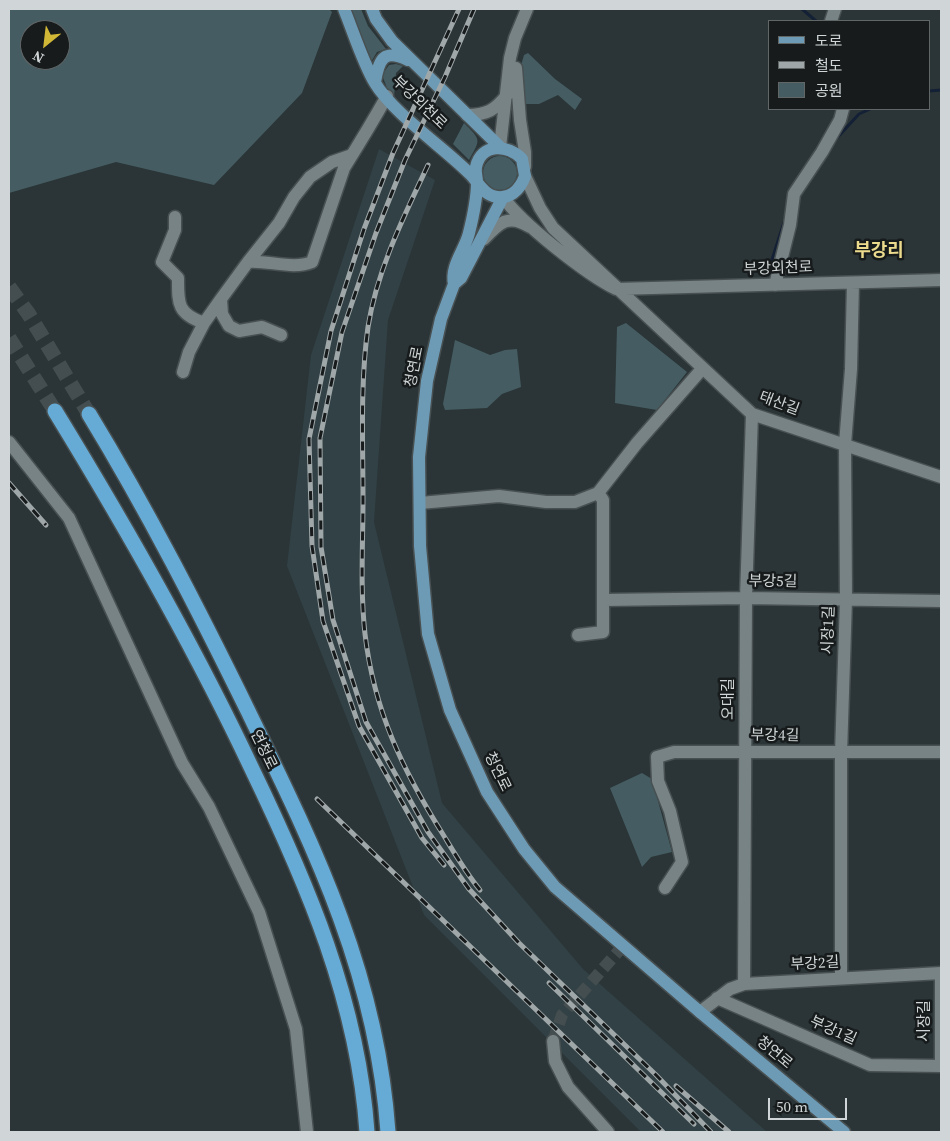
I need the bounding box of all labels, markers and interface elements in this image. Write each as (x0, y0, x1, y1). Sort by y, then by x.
north arrow (20, 20, 70, 70)
legend (768, 20, 930, 110)
text: 도로 (815, 30, 843, 51)
text: N (29, 46, 48, 68)
text: 철도 (815, 55, 843, 76)
street label: 부강외천로 (388, 73, 450, 133)
text: 공원 (815, 80, 843, 101)
district label: 부강리 (854, 240, 904, 262)
street label: 부강외천로 (743, 259, 813, 279)
street label: 청연로 (402, 345, 428, 389)
street label: 태산길 (756, 388, 802, 420)
street label: 부강5길 (748, 573, 798, 591)
street label: 시장1길 (819, 605, 839, 655)
street label: 오대길 (720, 678, 738, 720)
street label: 연청로 (246, 727, 280, 773)
street label: 부강4길 (750, 727, 800, 745)
street label: 청연로 (480, 749, 514, 795)
street label: 부강2길 (790, 954, 840, 974)
street label: 시장길 (916, 1000, 934, 1042)
street label: 부강1길 (807, 1013, 859, 1049)
street label: 청연로 (752, 1033, 796, 1073)
scale bar (770, 1088, 849, 1120)
text: 50 m (776, 1096, 808, 1117)

